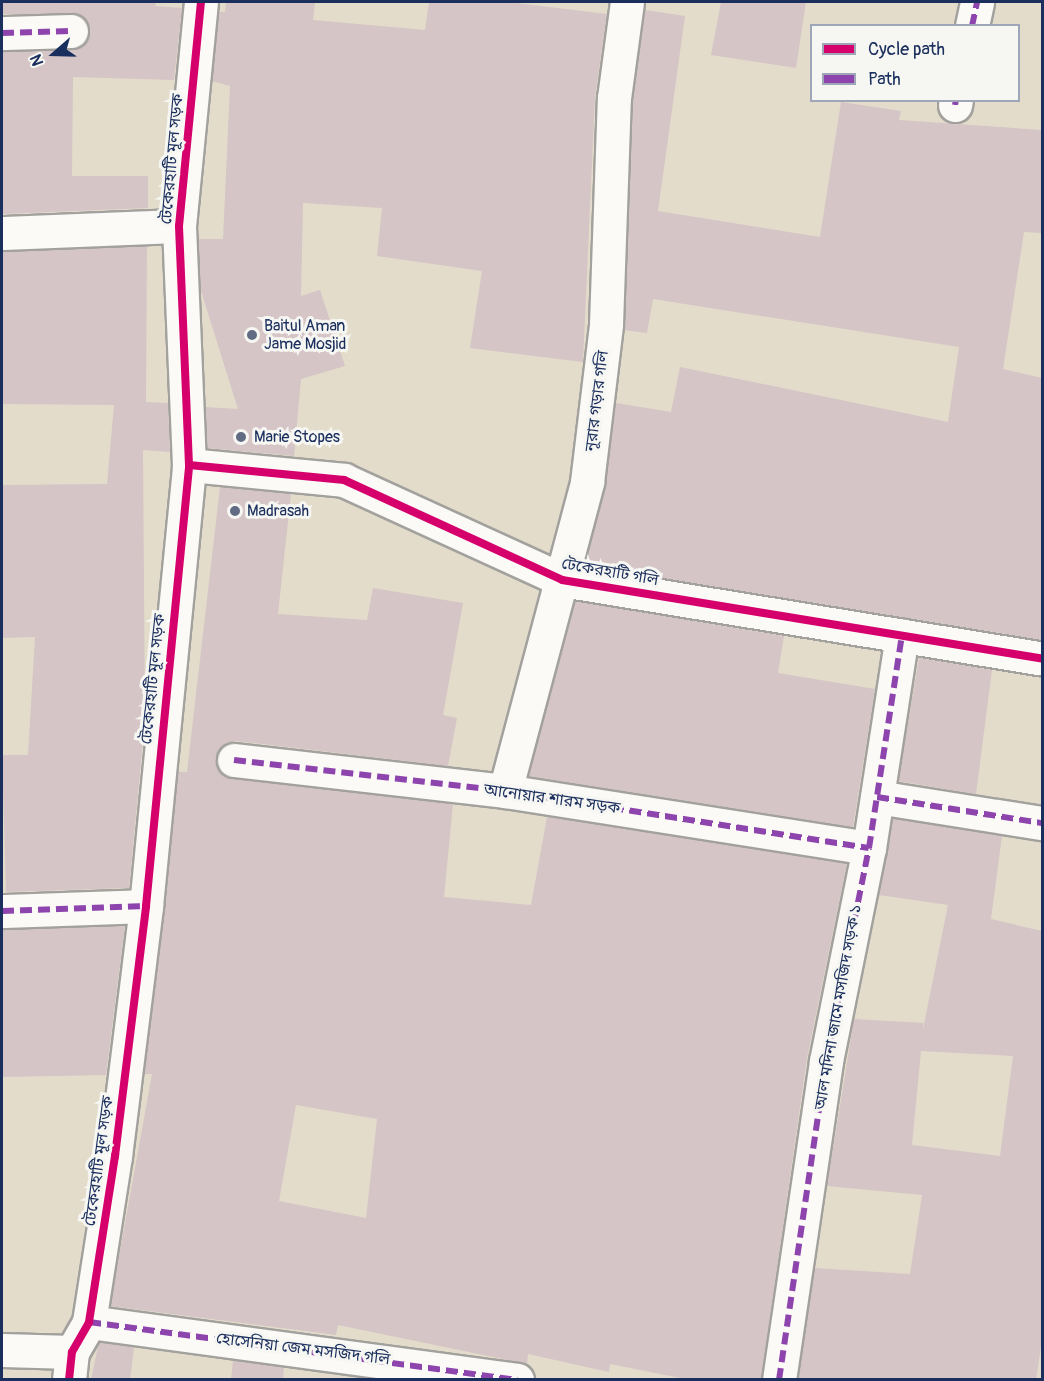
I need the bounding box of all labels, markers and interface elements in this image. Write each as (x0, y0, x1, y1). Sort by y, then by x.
north arrow (24, 24, 84, 84)
legend (810, 24, 1020, 102)
text: Cycle path (868, 38, 945, 61)
text: N (26, 52, 48, 69)
text: Path (868, 68, 901, 91)
street label: টেকেরহাটি মূল সড়ক (157, 93, 187, 225)
place label: Baitul Aman Jame Mosjid (264, 316, 346, 354)
marker: Baitul Aman Jame Mosjid (245, 328, 259, 342)
street label: নূরার গড়ার গলি (581, 349, 613, 453)
place label: Marie Stopes (254, 427, 340, 447)
marker: Marie Stopes (232, 428, 250, 446)
place label: Madrasah (247, 501, 309, 521)
marker: Madrasah (228, 504, 242, 518)
street label: টেকেরহাটি গলি (560, 554, 660, 590)
street label: টেকেরহাটি মূল সড়ক (137, 613, 169, 745)
street label: আনোয়ার শারম সড়ক (482, 780, 622, 818)
street label: আল মদিনা জামে মসজিদ সড়ক ১ (810, 903, 866, 1111)
street label: টেকেরহাটি মূল সড়ক (80, 1095, 118, 1227)
street label: হোসেনিয়া জেম মসজিদ গলি (215, 1329, 391, 1369)

